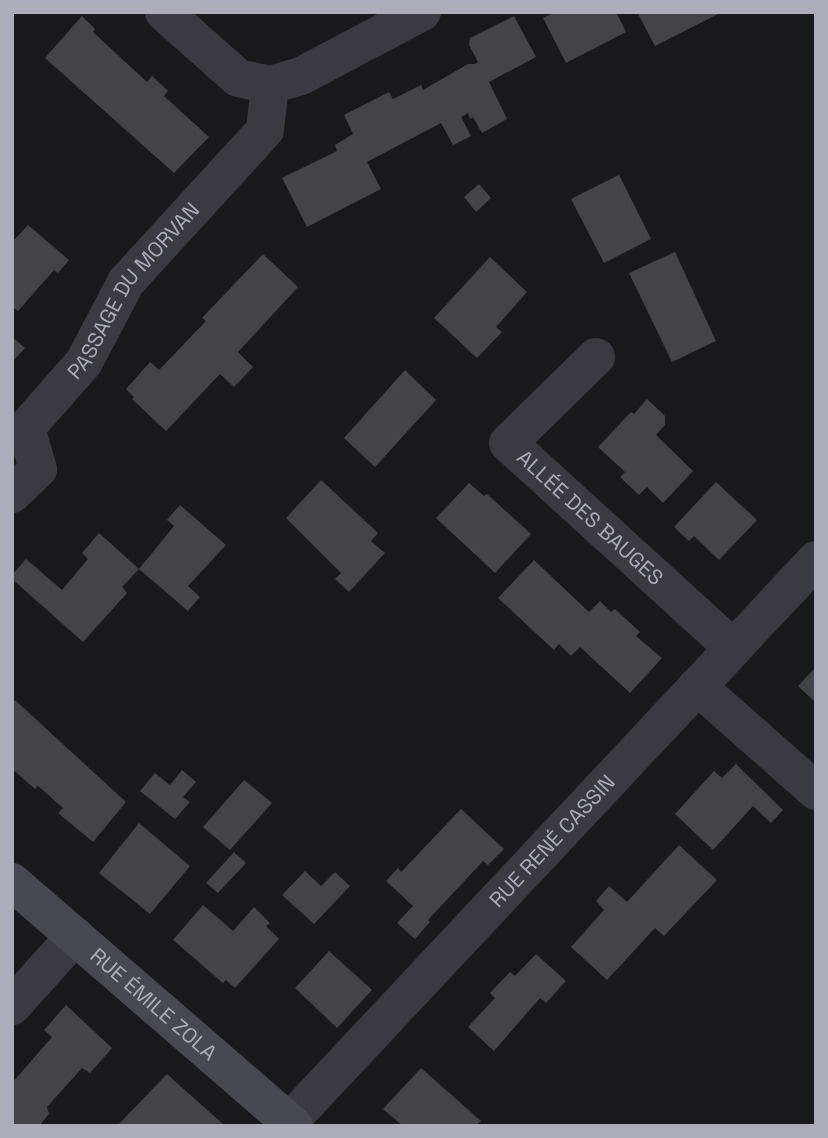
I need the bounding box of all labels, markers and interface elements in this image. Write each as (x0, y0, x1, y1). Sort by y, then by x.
street label: PASSAGE DU MORVAN (61, 197, 205, 385)
street label: ALLÉE DES BAUGES (512, 444, 669, 591)
street label: RUE RENÉ CASSIN (483, 769, 621, 913)
street label: RUE ÉMILE ZOLA (85, 942, 223, 1066)

